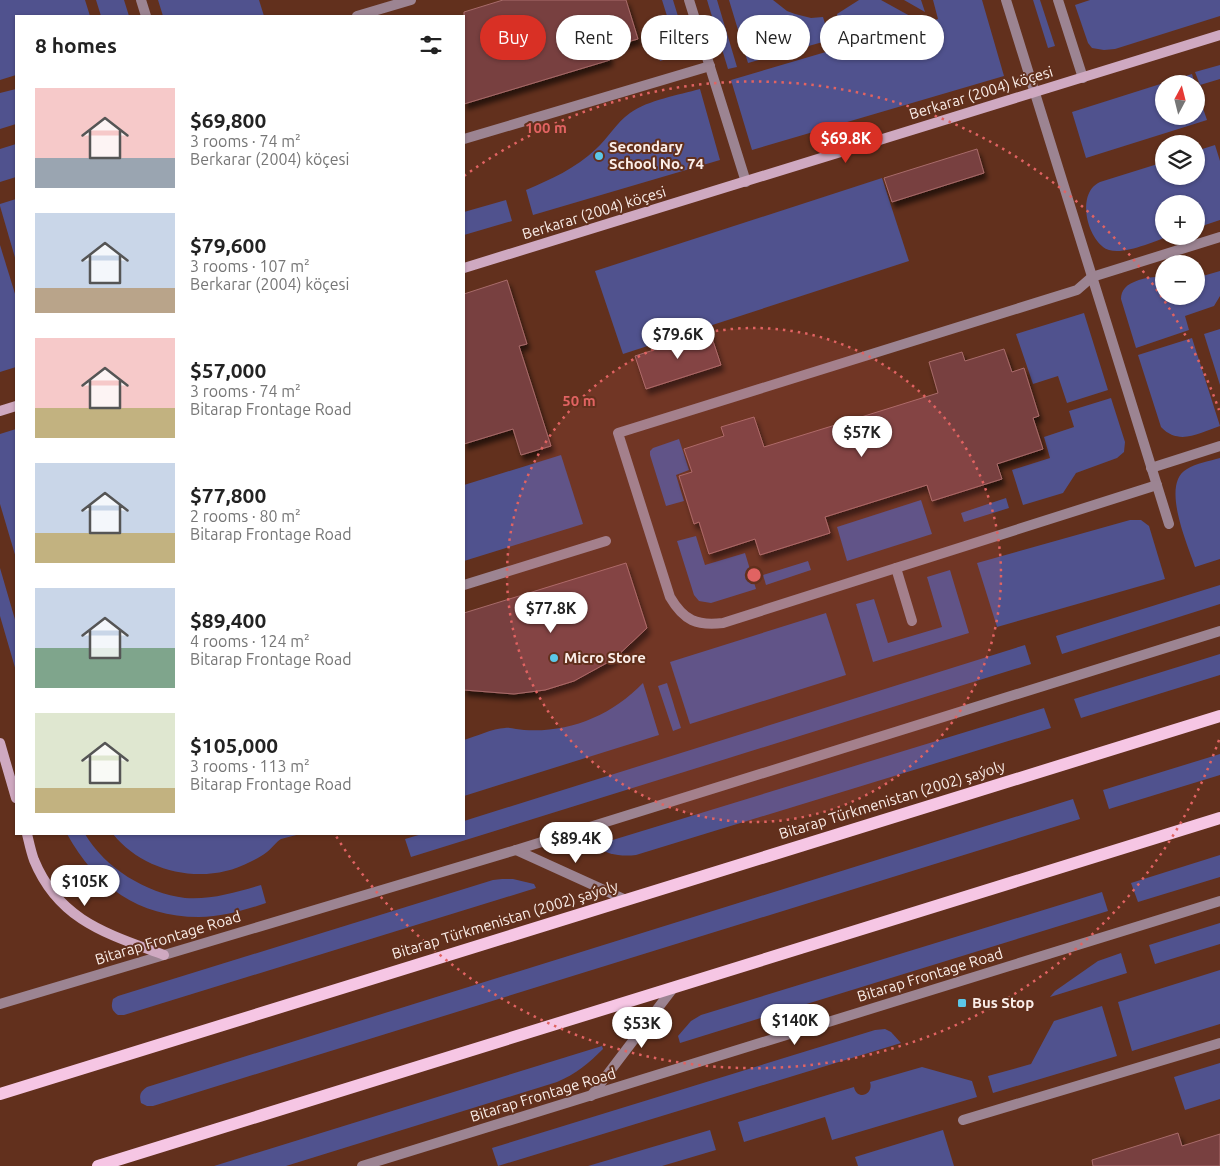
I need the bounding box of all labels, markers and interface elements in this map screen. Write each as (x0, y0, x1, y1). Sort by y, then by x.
chip: Buy (480, 15, 546, 60)
chip: Rent (556, 15, 631, 60)
chip: Filters (641, 15, 727, 60)
chip: New (737, 15, 810, 60)
chip: Apartment (820, 15, 944, 60)
icon: filters (417, 31, 445, 59)
text: 8 homes (35, 33, 117, 57)
street label: Berkarar (2004) köçesi (907, 63, 1055, 122)
north arrow (1155, 75, 1205, 125)
map controls (1155, 75, 1205, 305)
icon: home (75, 108, 135, 168)
text: $69,800 (190, 108, 266, 132)
text: 100 m (525, 119, 567, 136)
pin: $69.8K (805, 121, 887, 164)
text: $69.8K (821, 129, 871, 147)
text: 3 rooms · 74 m² (190, 132, 301, 150)
button: layers (1155, 135, 1205, 185)
place label: Secondary School No. 74 (609, 138, 704, 172)
text: Berkarar (2004) köçesi (190, 150, 349, 168)
marker: Secondary School No. 74 (593, 150, 605, 162)
street label: Berkarar (2004) köçesi (520, 183, 668, 242)
button: + (1155, 195, 1205, 245)
icon: home (75, 233, 135, 293)
text: $79,600 (190, 233, 266, 257)
button: − (1155, 255, 1205, 305)
text: 3 rooms · 107 m² (190, 257, 310, 275)
text: Berkarar (2004) köçesi (190, 275, 349, 293)
pin: $79.6K (637, 318, 719, 360)
text: $79.6K (653, 325, 703, 343)
icon: home (75, 358, 135, 418)
text: $57,000 (190, 358, 266, 382)
text: 3 rooms · 74 m² (190, 382, 301, 400)
text: 50 m (562, 392, 596, 409)
text: Bitarap Frontage Road (190, 400, 352, 418)
pin: $57K (832, 416, 892, 458)
text: $57K (843, 423, 881, 441)
icon: home (75, 483, 135, 543)
text: $77,800 (190, 483, 266, 507)
text: 2 rooms · 80 m² (190, 507, 301, 525)
text: Bitarap Frontage Road (190, 525, 352, 543)
centre of rings (745, 566, 763, 584)
pin: $77.8K (510, 592, 592, 634)
text: $77.8K (526, 599, 576, 617)
icon: home (75, 608, 135, 668)
text: $89,400 (190, 608, 266, 632)
text: 4 rooms · 124 m² (190, 632, 310, 650)
place label: Micro Store (564, 649, 646, 666)
text: Bitarap Frontage Road (190, 650, 352, 668)
marker: Micro Store (548, 652, 560, 664)
icon: home (75, 733, 135, 793)
text: $105,000 (190, 733, 278, 757)
text: 3 rooms · 113 m² (190, 757, 310, 775)
street label: Bitarap Türkmenistan (2002) şaýoly (777, 757, 1007, 842)
text: Bitarap Frontage Road (190, 775, 352, 793)
pin: $89.4K (535, 822, 617, 864)
text: $89.4K (551, 829, 601, 847)
pin: $105K (50, 864, 120, 907)
text: $105K (62, 872, 108, 890)
street label: Bitarap Türkmenistan (2002) şaýoly (390, 877, 620, 962)
street label: Bitarap Frontage Road (93, 907, 243, 968)
street label: Bitarap Frontage Road (855, 944, 1005, 1005)
place label: Bus Stop (972, 994, 1034, 1011)
marker: Bus Stop (956, 997, 968, 1009)
pin: $140K (760, 1004, 830, 1046)
pin: $53K (612, 1006, 672, 1049)
text: $140K (772, 1011, 818, 1029)
text: $53K (623, 1014, 661, 1032)
street label: Bitarap Frontage Road (468, 1064, 618, 1125)

